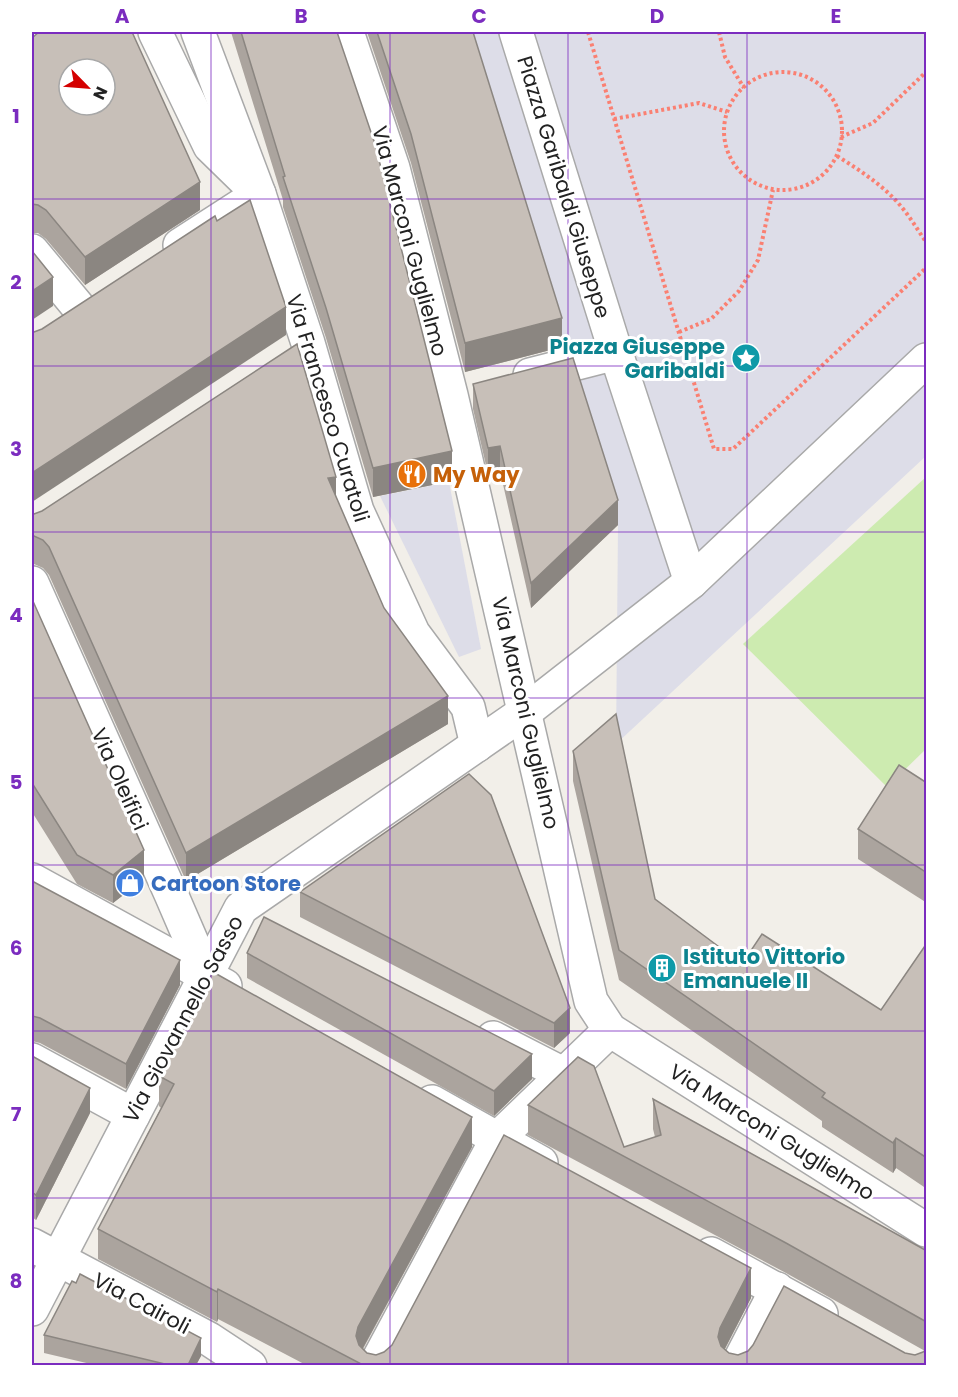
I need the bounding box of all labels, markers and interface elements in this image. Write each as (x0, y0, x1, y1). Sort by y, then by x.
text: A (115, 2, 130, 30)
text: B (294, 2, 308, 30)
text: C (471, 2, 487, 30)
text: D (650, 2, 664, 30)
text: E (831, 2, 841, 30)
street label: Piazza Garibaldi Giuseppe (510, 52, 618, 322)
north arrow (57, 57, 117, 117)
text: N (87, 83, 113, 103)
text: 1 (12, 102, 20, 130)
street label: Via Marconi Guglielmo (365, 123, 455, 359)
text: 2 (10, 268, 22, 296)
street label: Via Francesco Curatoli (280, 291, 376, 525)
place label: Piazza Giuseppe Garibaldi (549, 332, 725, 385)
place icon: Piazza Giuseppe Garibaldi (730, 342, 762, 374)
text: 3 (10, 435, 22, 463)
restaurant icon: My Way (396, 458, 428, 490)
place label: My Way (433, 460, 520, 489)
street label: Via Marconi Guglielmo (485, 594, 567, 832)
text: 4 (9, 601, 23, 629)
street label: Via Oleifici (85, 723, 155, 835)
text: 5 (10, 768, 23, 796)
shop icon: Cartoon Store (114, 867, 146, 899)
place label: Cartoon Store (151, 869, 301, 898)
street label: Via Giovannello Sasso (116, 910, 250, 1128)
text: 6 (10, 934, 22, 962)
place label: Istituto Vittorio Emanuele II (683, 942, 845, 995)
building icon: Istituto Vittorio Emanuele II (646, 952, 678, 984)
street label: Via Marconi Guglielmo (664, 1057, 880, 1207)
text: 7 (11, 1100, 22, 1128)
street label: Via Cairoli (88, 1265, 196, 1341)
text: 8 (10, 1267, 22, 1295)

